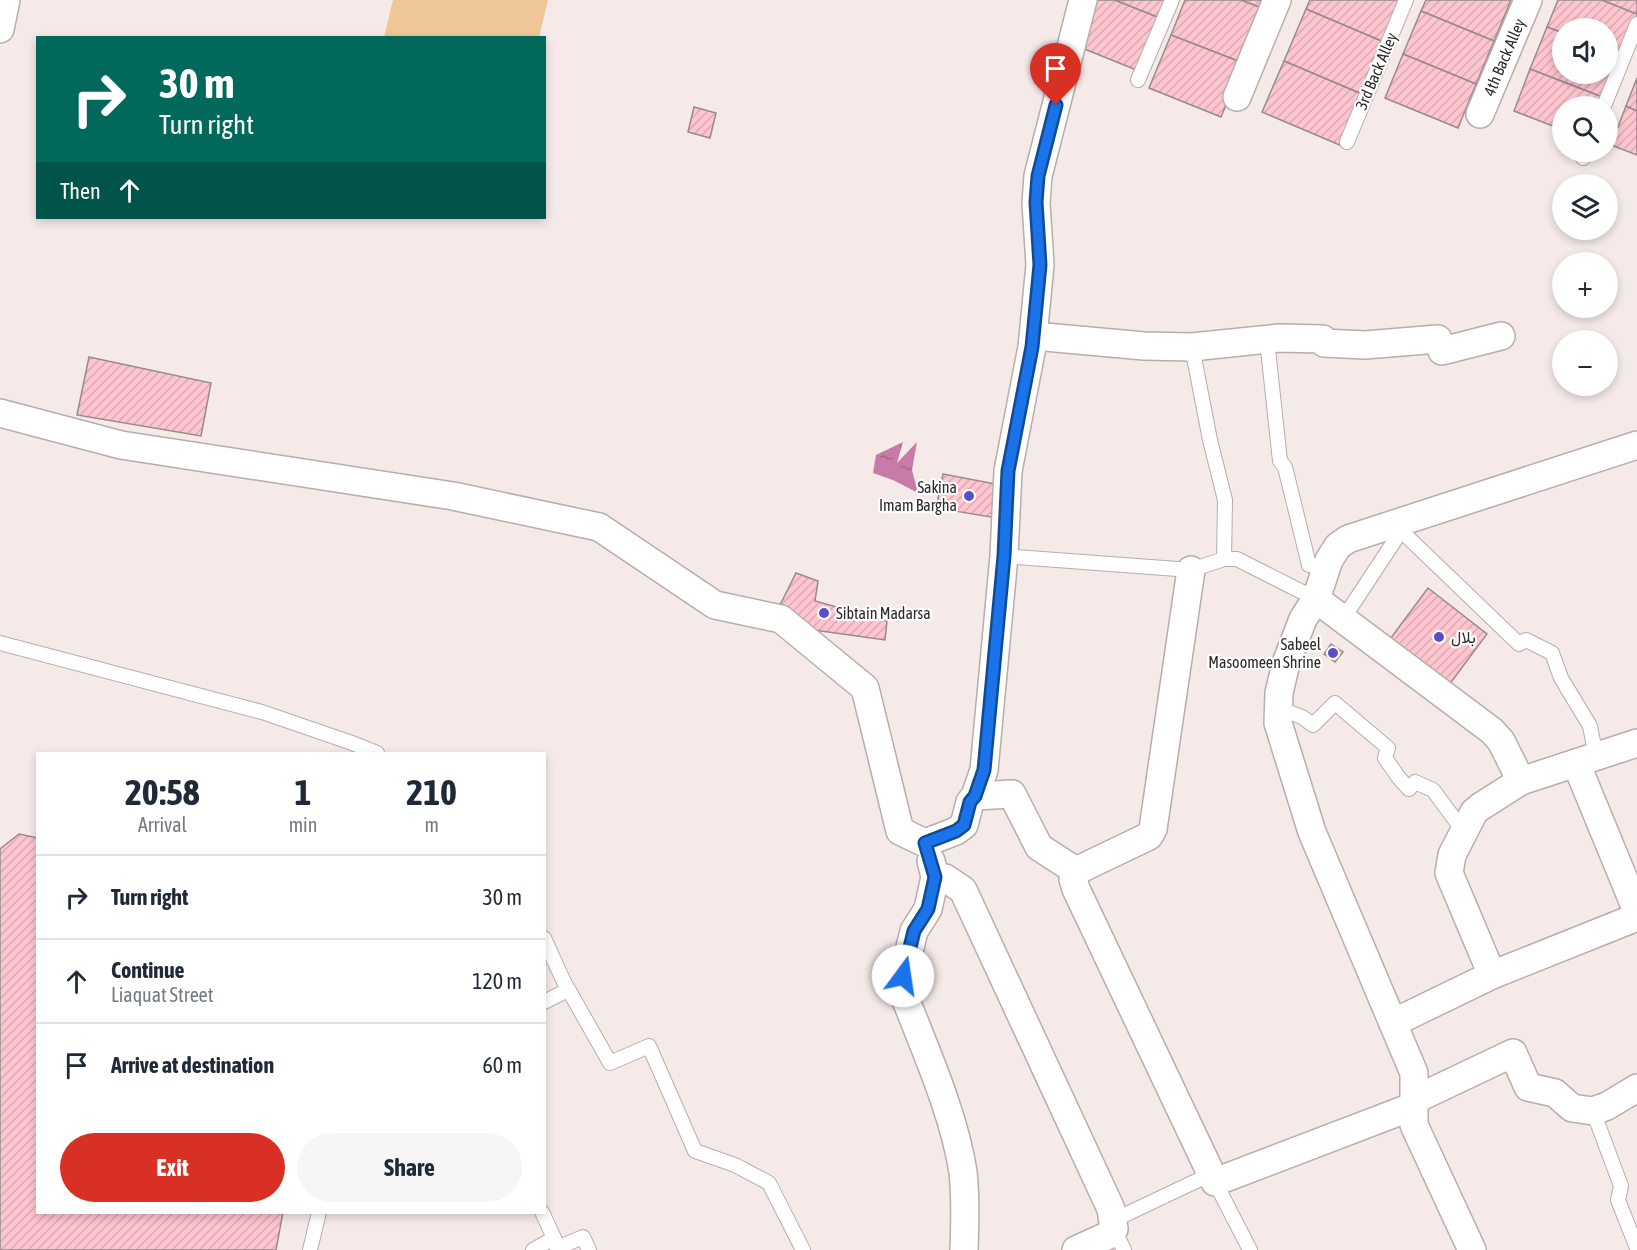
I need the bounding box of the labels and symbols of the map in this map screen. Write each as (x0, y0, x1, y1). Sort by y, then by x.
street label: 4th Back Alley (1480, 15, 1529, 99)
street label: 3rd Back Alley (1352, 29, 1401, 113)
pin (1030, 43, 1081, 105)
place label: Sakina Imam Bargha (879, 478, 957, 515)
marker: Sakina Imam Bargha (962, 489, 976, 503)
place label: Sibtain Madarsa (836, 604, 931, 622)
marker: Sibtain Madarsa (817, 606, 831, 620)
place label: بلال (1451, 628, 1476, 647)
marker: بلال (1432, 630, 1446, 644)
place label: Sabeel Masoomeen Shrine (1208, 635, 1322, 671)
marker: Sabeel Masoomeen Shrine (1326, 646, 1340, 660)
position arrow (871, 944, 935, 1008)

